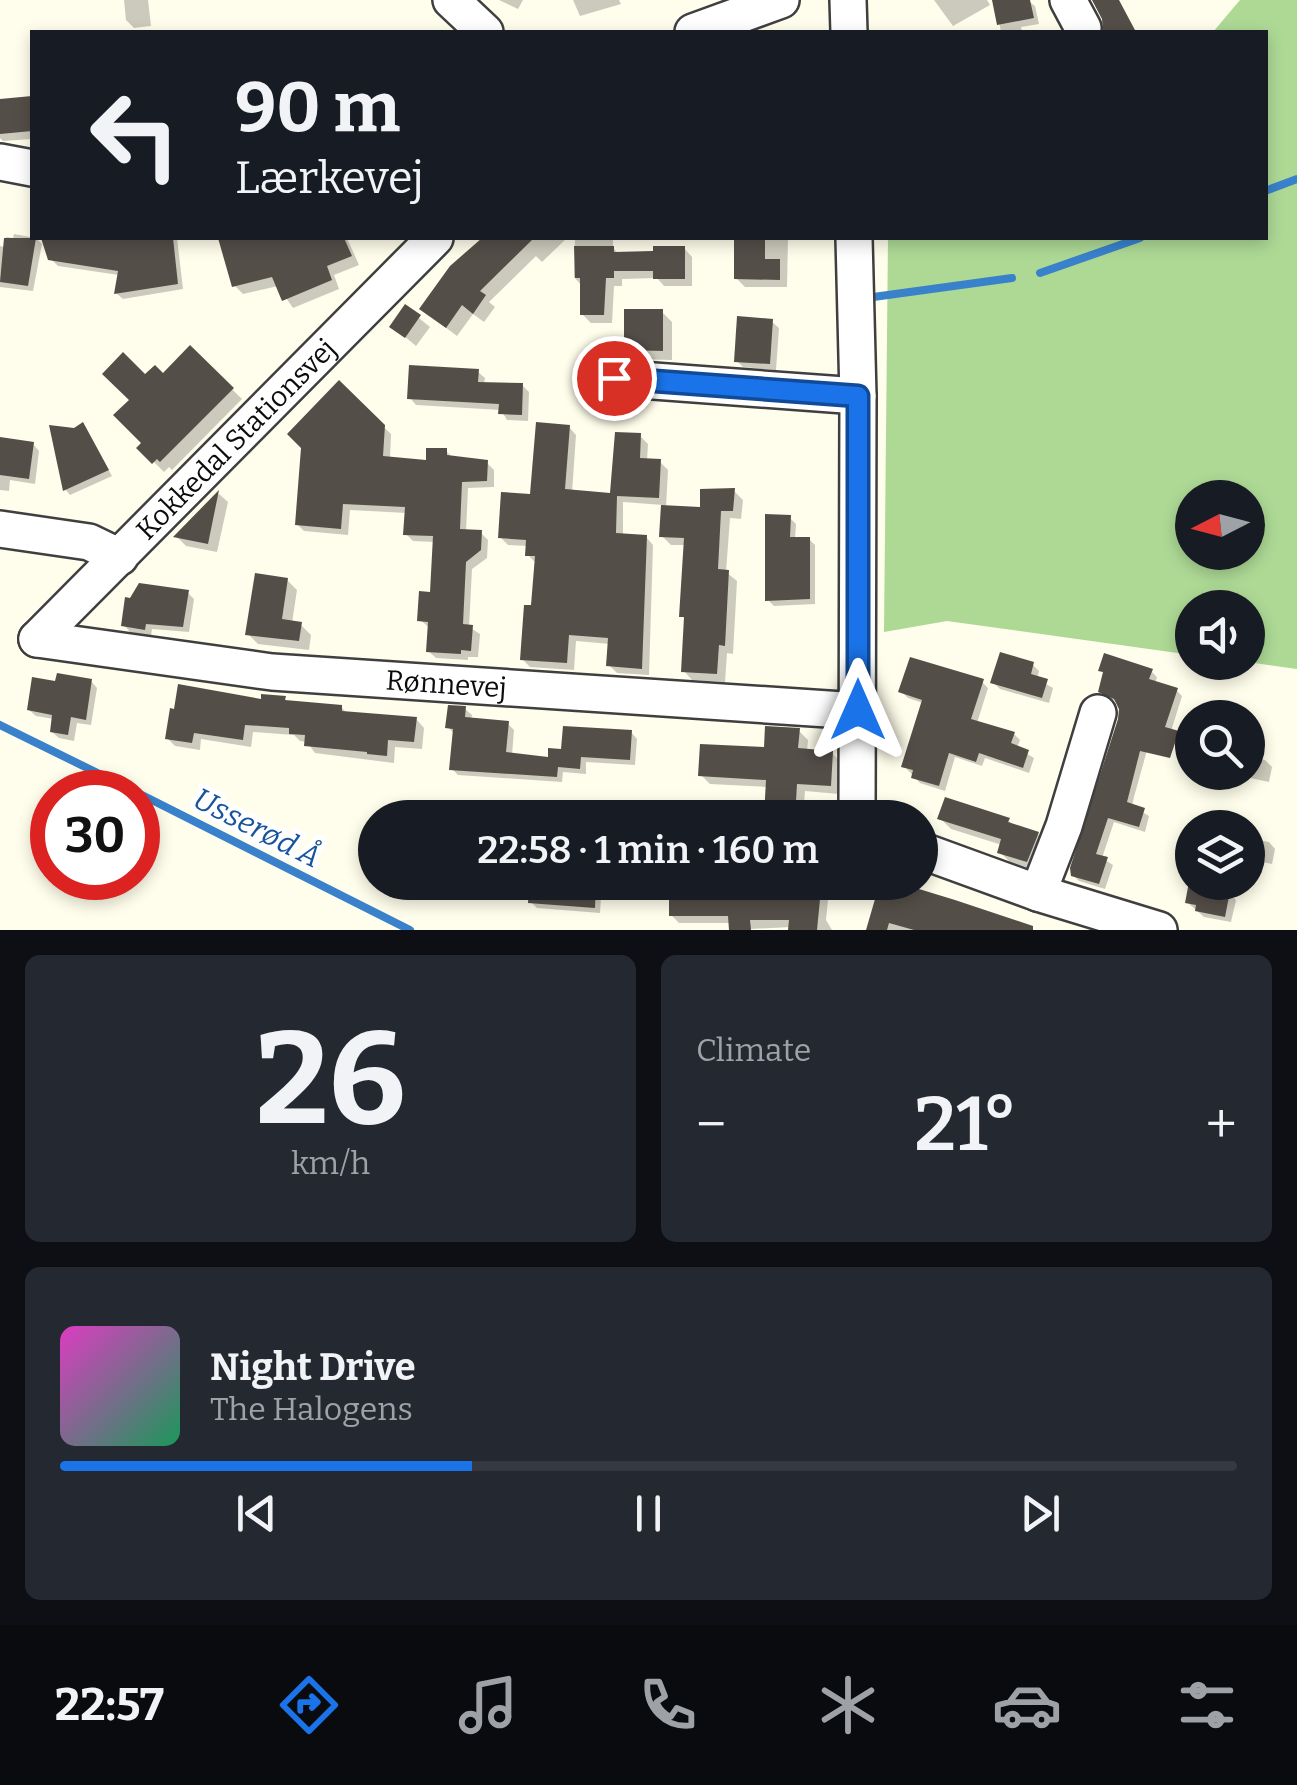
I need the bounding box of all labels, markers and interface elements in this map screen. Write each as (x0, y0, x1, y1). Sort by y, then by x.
text: 90 m (235, 66, 400, 150)
icon: left (70, 70, 200, 200)
text: Lærkevej (235, 151, 424, 205)
street label: Kokkedal Stationsvej (129, 332, 342, 546)
pin (572, 336, 657, 421)
icon: arrive (587, 351, 642, 406)
north arrow (1175, 480, 1265, 570)
map controls (1175, 480, 1265, 900)
button: sound (1175, 590, 1265, 680)
position arrow (806, 658, 910, 762)
street label: Rønnevej (385, 663, 508, 704)
button: search (1175, 700, 1265, 790)
speed limit sign: 30 (30, 770, 160, 900)
water label: Usserød Å (187, 780, 327, 875)
button: layers (1175, 810, 1265, 900)
text: 22:58 · 1 min · 160 m (477, 827, 819, 873)
text: 26 (255, 1001, 406, 1157)
text: Climate (696, 1031, 811, 1069)
text: 21° (914, 1080, 1018, 1170)
text: − (696, 1092, 726, 1158)
text: + (1206, 1092, 1237, 1158)
text: km/h (291, 1144, 370, 1182)
text: Night Drive (210, 1344, 416, 1390)
text: The Halogens (210, 1390, 413, 1428)
icon: previous (229, 1486, 284, 1541)
icon: pause (621, 1486, 676, 1541)
icon: next (1013, 1486, 1068, 1541)
icon: directions (274, 1670, 344, 1740)
icon: music (453, 1670, 523, 1740)
icon: phone (633, 1670, 703, 1740)
icon: climate (813, 1670, 883, 1740)
icon: car (992, 1670, 1062, 1740)
icon: filters (1172, 1670, 1242, 1740)
text: 22:57 (55, 1678, 164, 1732)

